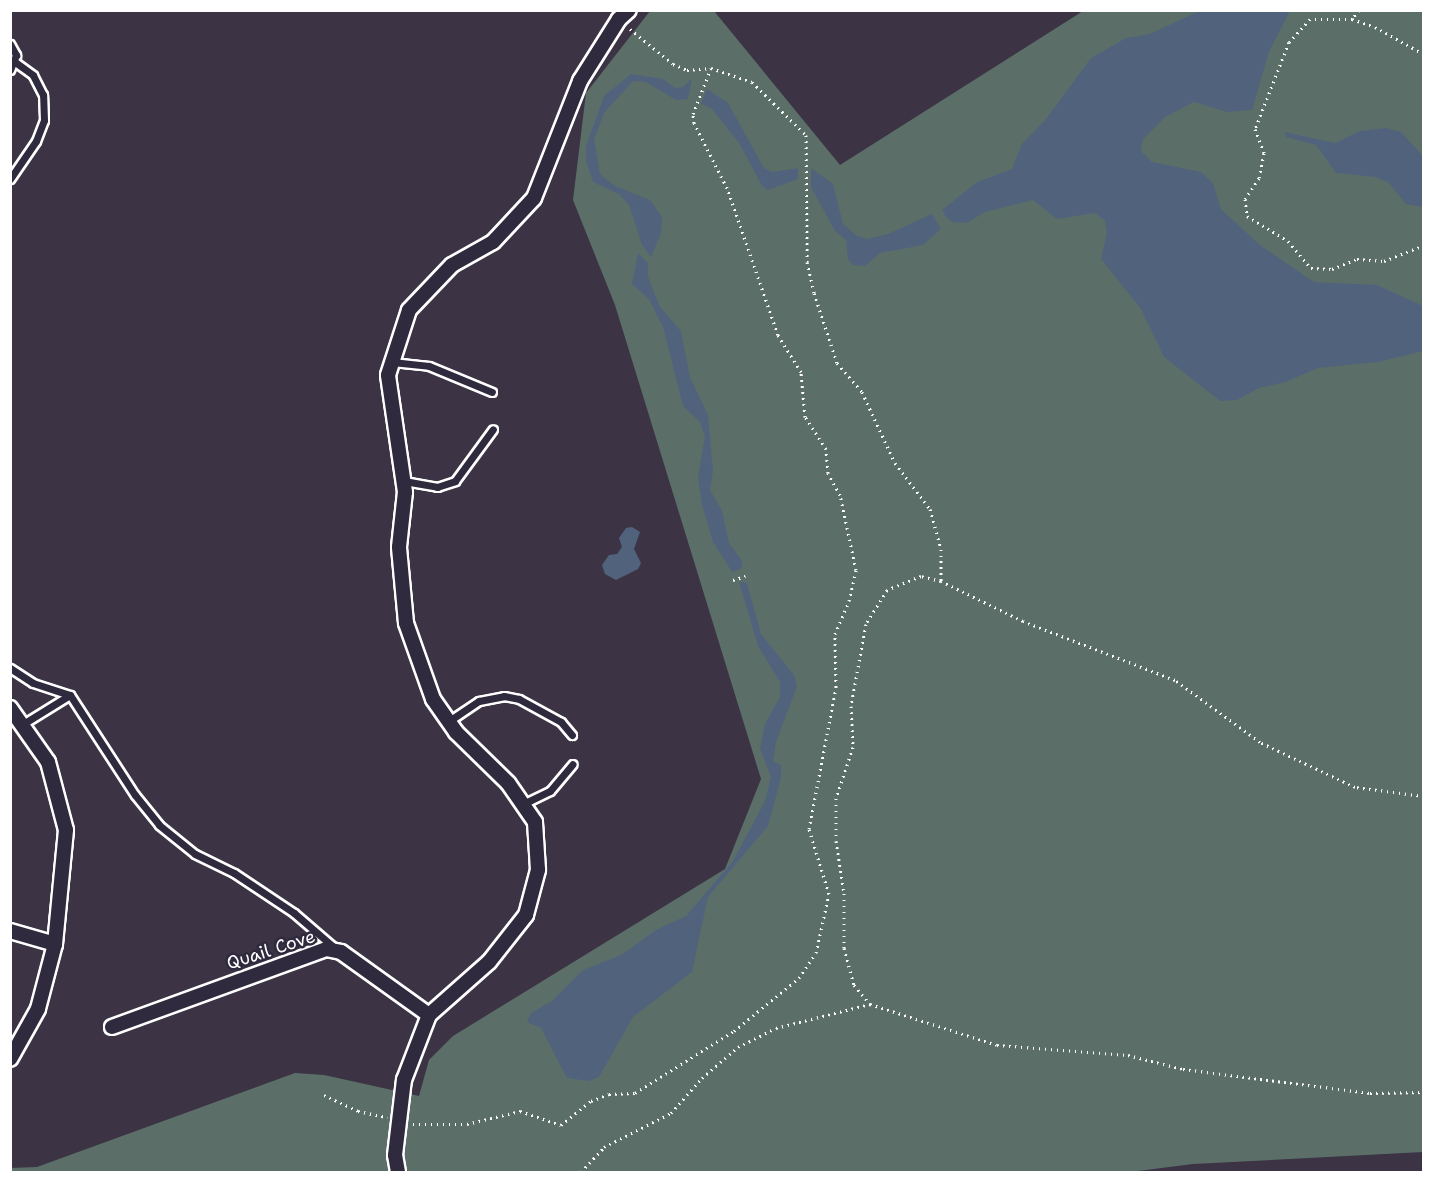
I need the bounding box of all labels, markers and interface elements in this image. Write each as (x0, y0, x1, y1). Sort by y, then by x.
street label: Quail Cove (224, 926, 318, 974)

